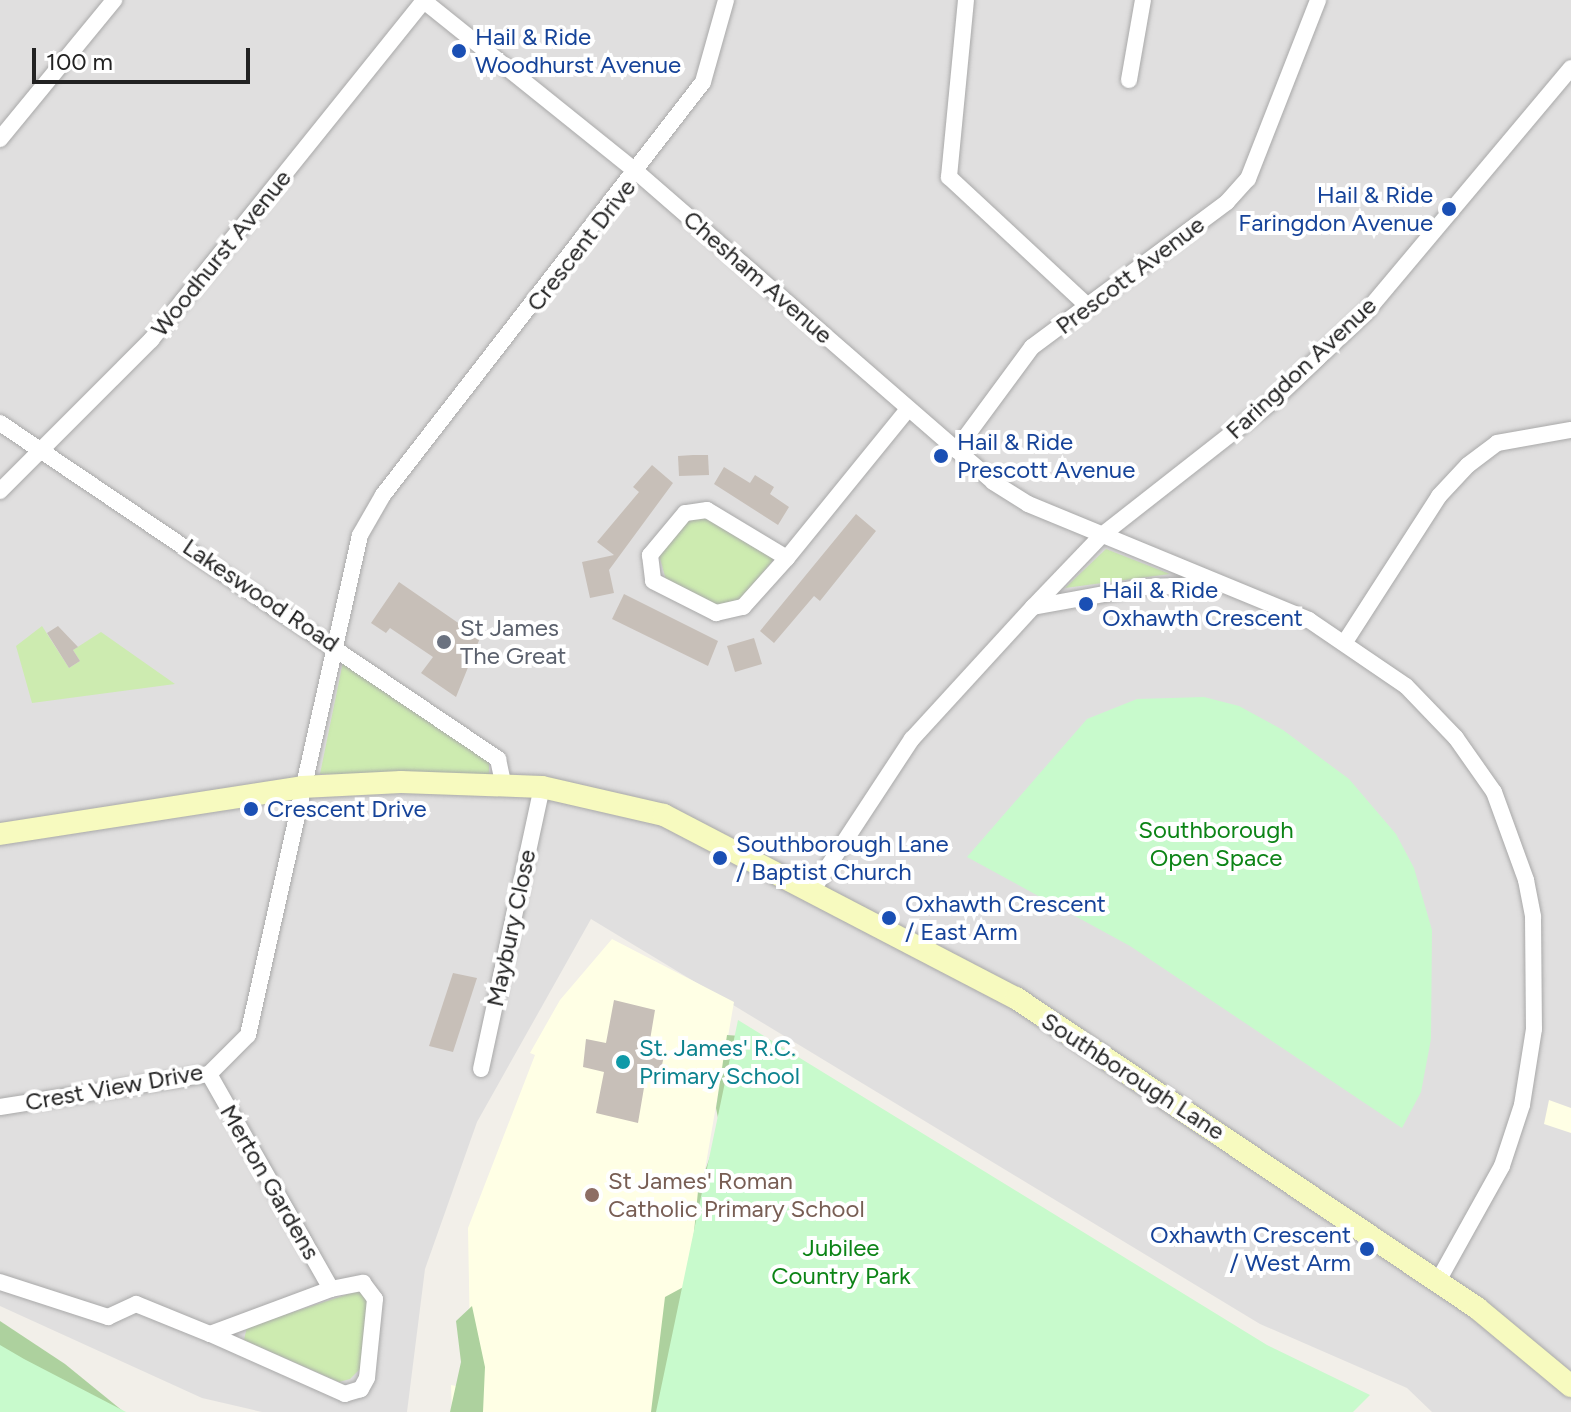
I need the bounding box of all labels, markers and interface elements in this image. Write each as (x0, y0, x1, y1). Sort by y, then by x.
place label: Hail & Ride Woodhurst Avenue (475, 23, 681, 79)
scale bar (36, 32, 254, 82)
marker: Hail & Ride Woodhurst Avenue (450, 42, 468, 60)
text: 100 m (46, 47, 113, 76)
street label: Woodhurst Avenue (145, 164, 297, 342)
street label: Crescent Drive (520, 173, 642, 317)
place label: Hail & Ride Faringdon Avenue (1238, 181, 1433, 237)
marker: Hail & Ride Faringdon Avenue (1440, 200, 1458, 218)
street label: Chesham Avenue (678, 204, 838, 350)
street label: Prescott Avenue (1050, 210, 1210, 340)
street label: Faringdon Avenue (1220, 291, 1382, 445)
place label: Hail & Ride Prescott Avenue (957, 428, 1135, 484)
marker: Hail & Ride Prescott Avenue (932, 447, 950, 465)
street label: Lakeswood Road (178, 532, 344, 658)
place label: Hail & Ride Oxhawth Crescent (1102, 576, 1303, 632)
marker: Hail & Ride Oxhawth Crescent (1077, 595, 1095, 613)
place label: St James The Great (460, 614, 566, 670)
marker: St James The Great (435, 633, 453, 651)
place label: Crescent Drive (267, 795, 427, 823)
marker: Crescent Drive (242, 800, 260, 818)
park label: Southborough Open Space (1138, 816, 1294, 872)
place label: Southborough Lane / Baptist Church (736, 830, 949, 886)
street label: Maybury Close (480, 847, 542, 1009)
marker: Southborough Lane / Baptist Church (711, 849, 729, 867)
place label: Oxhawth Crescent / East Arm (905, 890, 1106, 946)
marker: Oxhawth Crescent / East Arm (880, 909, 898, 927)
street label: Southborough Lane (1036, 1006, 1230, 1146)
place label: St. James' R.C. Primary School (639, 1034, 800, 1090)
marker: St. James' R.C. Primary School (614, 1053, 632, 1071)
street label: Crest View Drive (23, 1057, 205, 1117)
street label: Merton Gardens (214, 1099, 326, 1265)
place label: St James' Roman Catholic Primary School (608, 1167, 865, 1223)
marker: St James' Roman Catholic Primary School (583, 1186, 601, 1204)
place label: Oxhawth Crescent / West Arm (1150, 1221, 1351, 1277)
park label: Jubilee Country Park (771, 1234, 911, 1290)
marker: Oxhawth Crescent / West Arm (1358, 1240, 1376, 1258)

